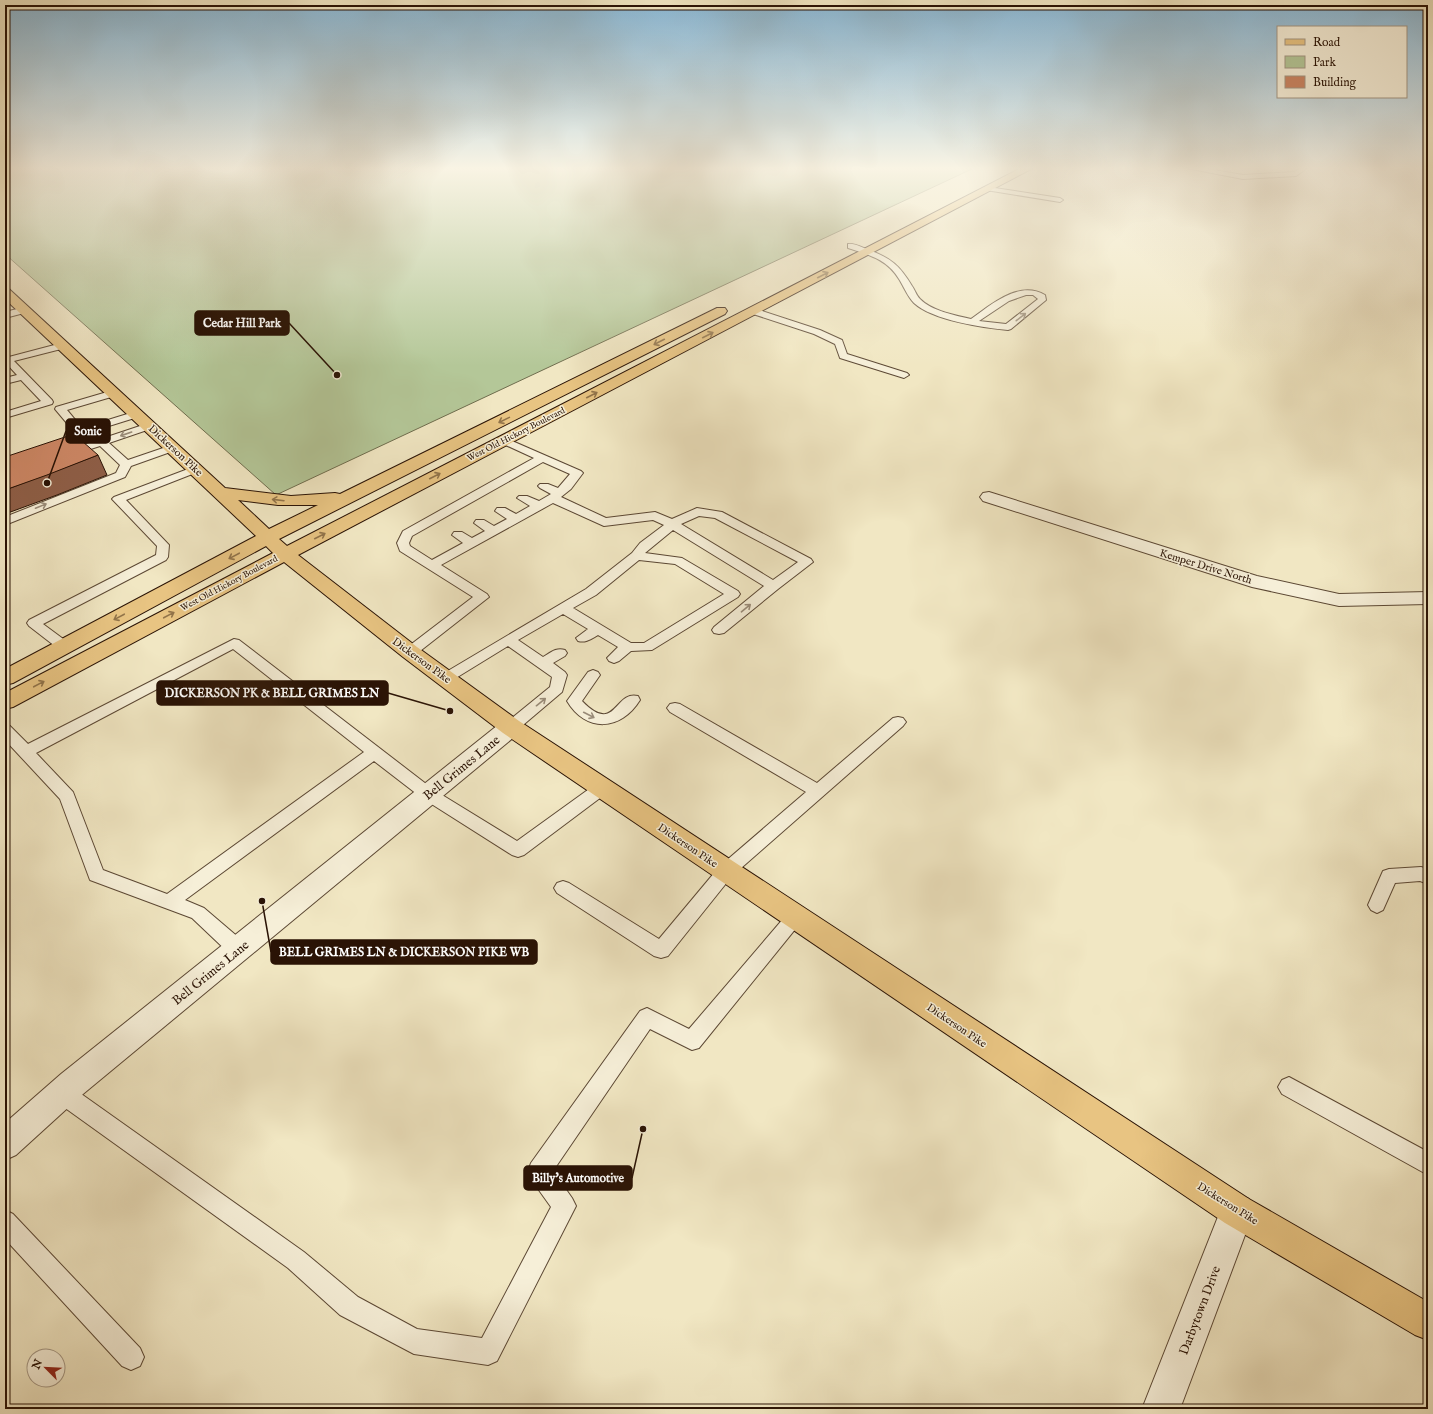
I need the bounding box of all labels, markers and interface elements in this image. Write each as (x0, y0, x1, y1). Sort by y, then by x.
legend (1277, 26, 1407, 98)
text: Road (1313, 35, 1341, 50)
text: Park (1313, 55, 1336, 70)
text: Building (1313, 75, 1357, 90)
one-way arrow (817, 271, 829, 278)
callout: Cedar Hill Park (195, 311, 289, 335)
one-way arrow (1015, 312, 1026, 321)
text: Cedar Hill Park (203, 316, 282, 331)
one-way arrow (702, 331, 714, 338)
one-way arrow (653, 339, 665, 346)
one-way arrow (586, 390, 598, 398)
street label: West Old Hickory Boulevard (465, 405, 567, 464)
one-way arrow (498, 416, 510, 424)
callout: Sonic (66, 419, 110, 443)
street label: Dickerson Pike (145, 422, 206, 480)
text: Sonic (74, 424, 102, 439)
one-way arrow (120, 430, 132, 438)
one-way arrow (429, 472, 441, 479)
one-way arrow (271, 496, 284, 504)
one-way arrow (35, 502, 47, 510)
one-way arrow (313, 532, 325, 539)
street label: Kemper Drive North (1158, 546, 1254, 588)
one-way arrow (228, 552, 240, 560)
street label: West Old Hickory Boulevard (179, 553, 280, 614)
one-way arrow (741, 604, 752, 613)
one-way arrow (162, 611, 174, 619)
one-way arrow (114, 614, 126, 621)
street label: Dickerson Pike (389, 635, 454, 687)
one-way arrow (33, 679, 45, 687)
callout: DICKERSON PK & BELL GRIMES LN (157, 681, 388, 705)
text: DICKERSON PK & BELL GRIMES LN (165, 686, 380, 701)
one-way arrow (536, 698, 546, 707)
one-way arrow (583, 712, 595, 719)
street label: Bell Grimes Lane (420, 732, 504, 804)
street label: Dickerson Pike (655, 821, 720, 871)
street label: Bell Grimes Lane (169, 937, 253, 1009)
callout: BELL GRIMES LN & DICKERSON PIKE WB (271, 940, 537, 964)
text: BELL GRIMES LN & DICKERSON PIKE WB (279, 945, 529, 960)
street label: Dickerson Pike (924, 1001, 989, 1051)
callout: Billy's Automotive (524, 1166, 632, 1190)
text: Billy's Automotive (532, 1171, 625, 1187)
street label: Dickerson Pike (1194, 1179, 1261, 1228)
street label: Darbytown Drive (1176, 1264, 1225, 1357)
north arrow (26, 1348, 66, 1388)
text: N (29, 1357, 46, 1372)

